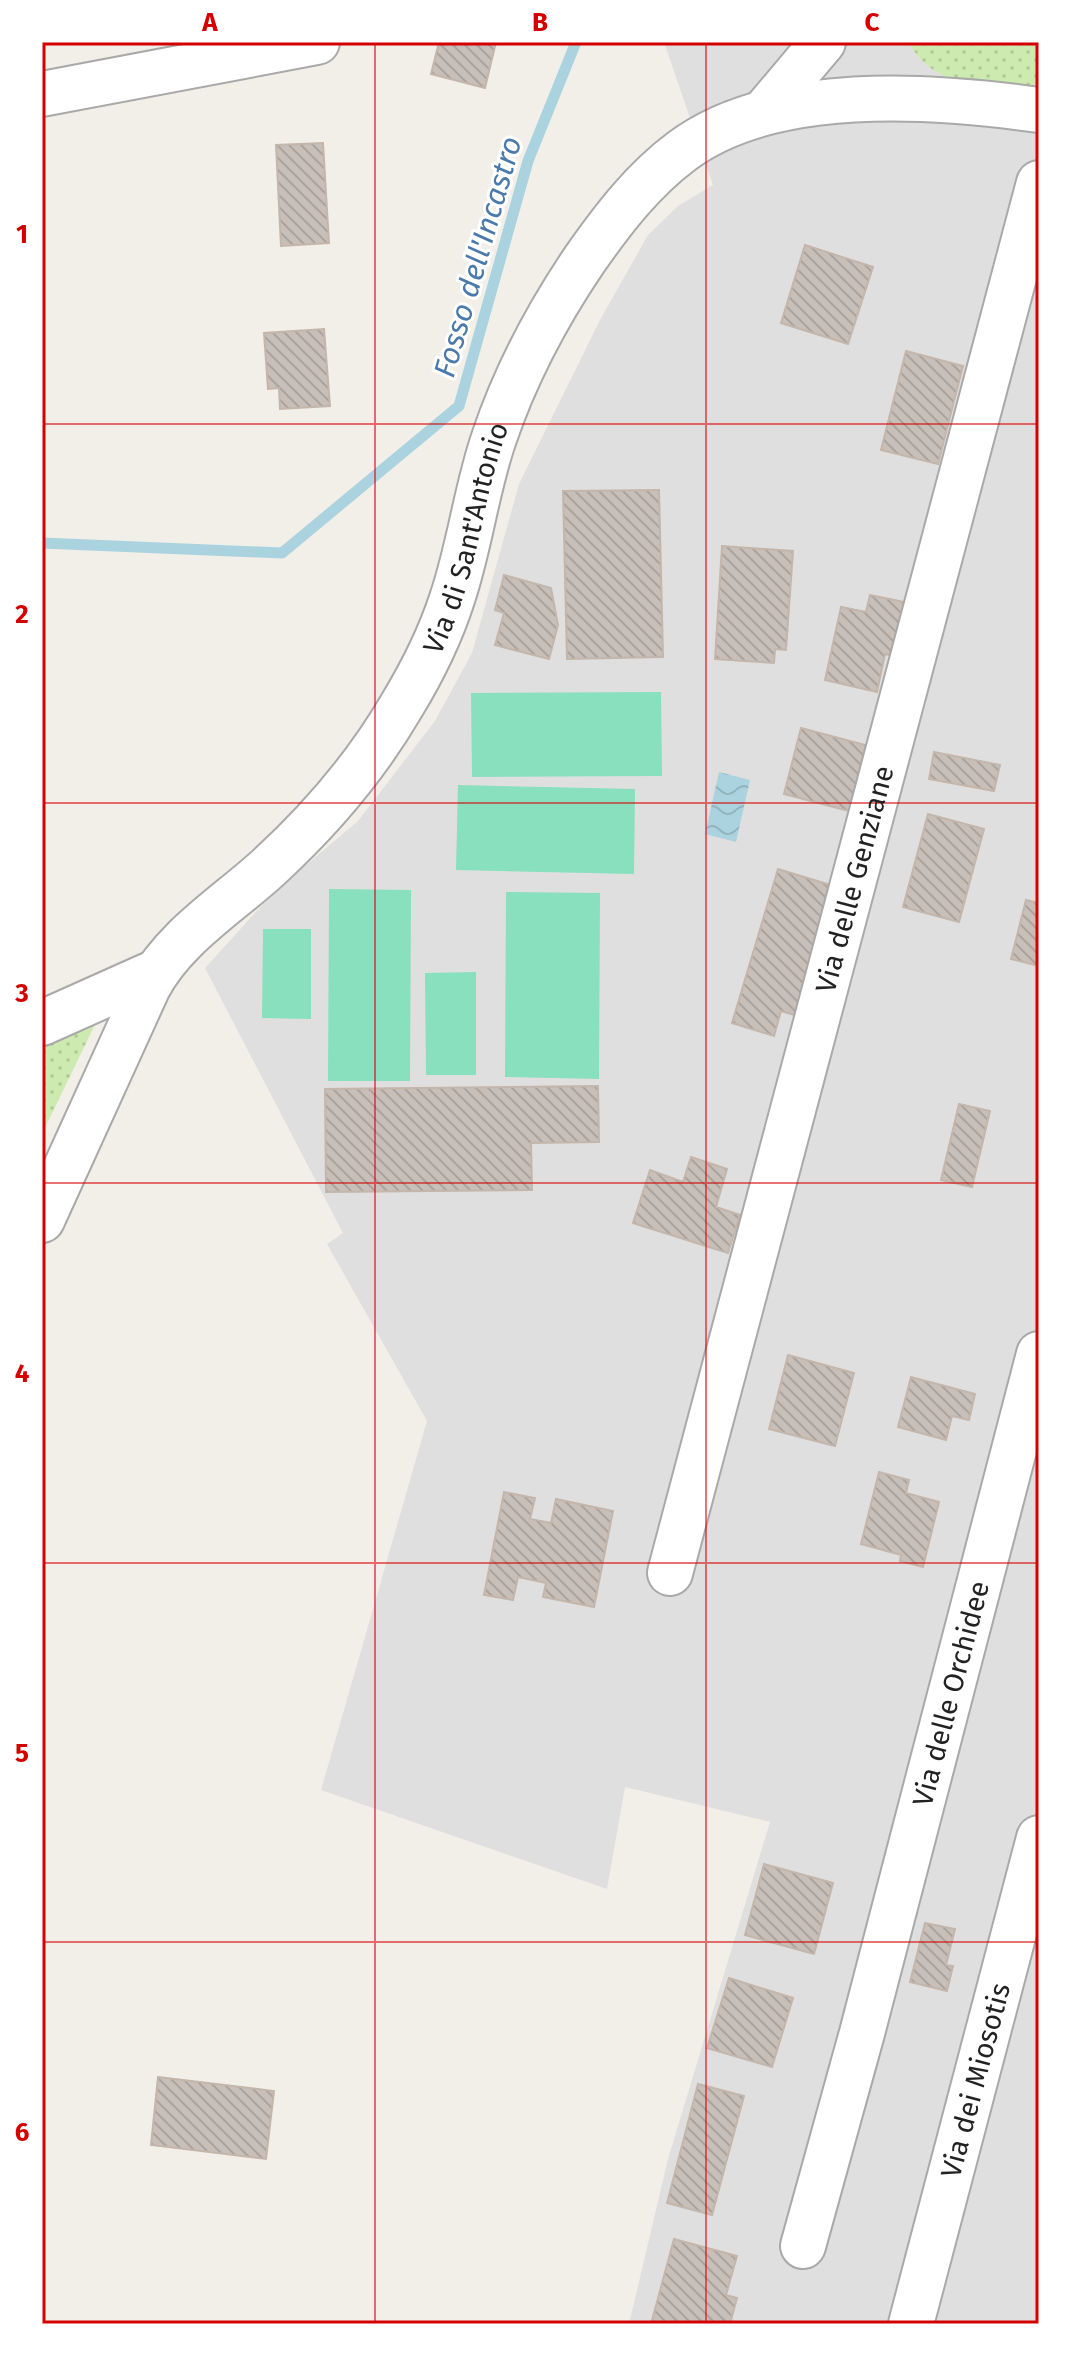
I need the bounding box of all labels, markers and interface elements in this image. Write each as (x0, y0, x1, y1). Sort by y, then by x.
text: A (201, 7, 218, 38)
text: B (532, 7, 548, 38)
text: C (865, 7, 880, 38)
water label: Fosso dell'Incastro (426, 132, 530, 382)
text: 1 (16, 219, 28, 250)
street label: Via di Sant'Antonio (416, 417, 515, 659)
text: 2 (15, 599, 29, 630)
street label: Via delle Genziane (808, 762, 900, 996)
text: 3 (14, 978, 29, 1009)
text: 4 (15, 1358, 30, 1389)
street label: Via delle Orchidee (905, 1577, 996, 1810)
text: 5 (15, 1738, 29, 1769)
street label: Via dei Miosotis (934, 1979, 1017, 2181)
text: 6 (15, 2117, 30, 2148)

